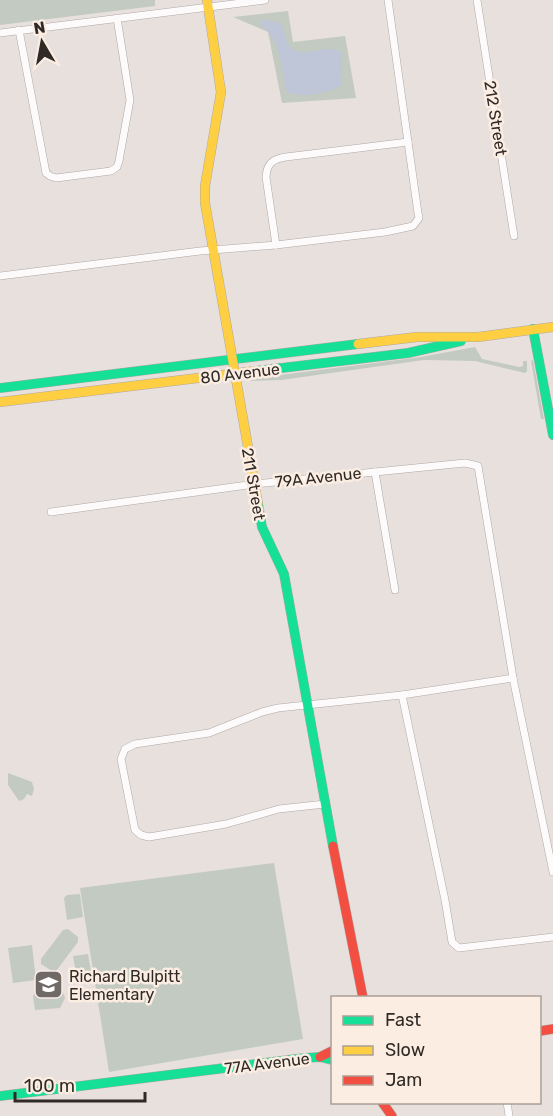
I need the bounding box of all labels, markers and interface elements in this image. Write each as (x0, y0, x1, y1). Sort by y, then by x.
north arrow (12, 12, 72, 72)
text: N (32, 17, 47, 38)
street label: 212 Street (480, 79, 511, 157)
street label: 80 Avenue (199, 359, 281, 388)
street label: 211 Street (238, 446, 269, 522)
street label: 79A Avenue (274, 464, 362, 491)
place label: Richard Bulpitt Elementary (69, 967, 180, 1004)
school or university icon: Richard Bulpitt Elementary (32, 969, 64, 1001)
legend (331, 996, 541, 1104)
text: Fast (385, 1009, 421, 1031)
text: Slow (385, 1039, 425, 1061)
street label: 77A Avenue (223, 1049, 311, 1078)
scale bar (15, 1065, 146, 1103)
text: Jam (385, 1069, 422, 1091)
text: 100 m (24, 1075, 75, 1097)

